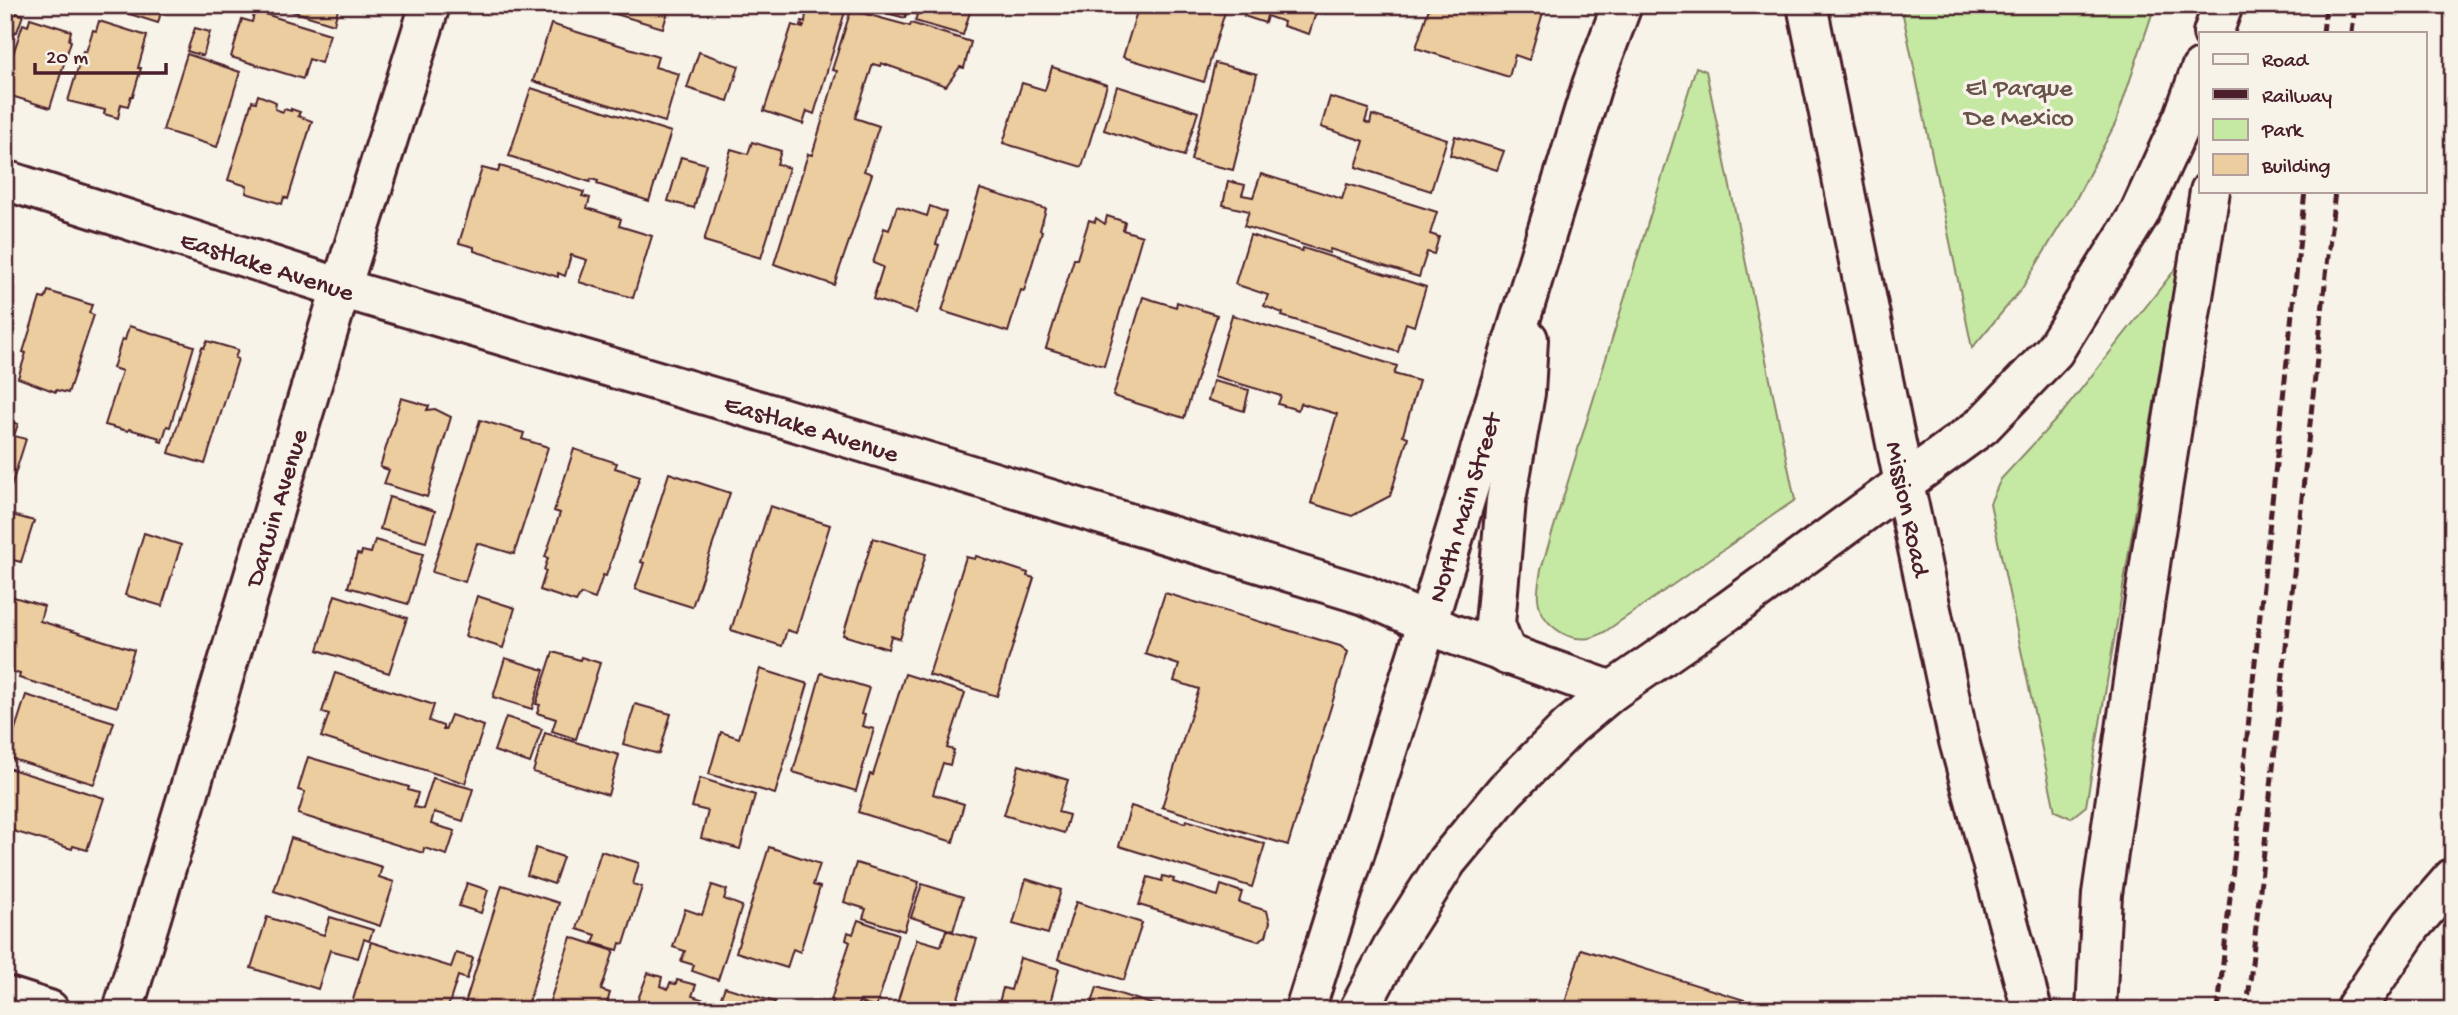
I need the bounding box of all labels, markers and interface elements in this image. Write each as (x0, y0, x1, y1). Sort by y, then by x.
scale bar (35, 32, 166, 76)
legend (2199, 32, 2426, 192)
text: 20 m (46, 47, 88, 72)
text: Road (2262, 50, 2310, 75)
park label: El Parque De Mexico (1962, 75, 2074, 136)
text: Railway (2262, 86, 2332, 111)
text: Park (2261, 120, 2305, 145)
text: Building (2261, 156, 2331, 181)
street label: Eastlake Avenue (176, 226, 357, 311)
street label: Eastlake Avenue (720, 390, 902, 472)
street label: North Main Street (1423, 408, 1511, 607)
street label: Darwin Avenue (240, 426, 318, 593)
street label: Mission Road (1876, 439, 1935, 582)

